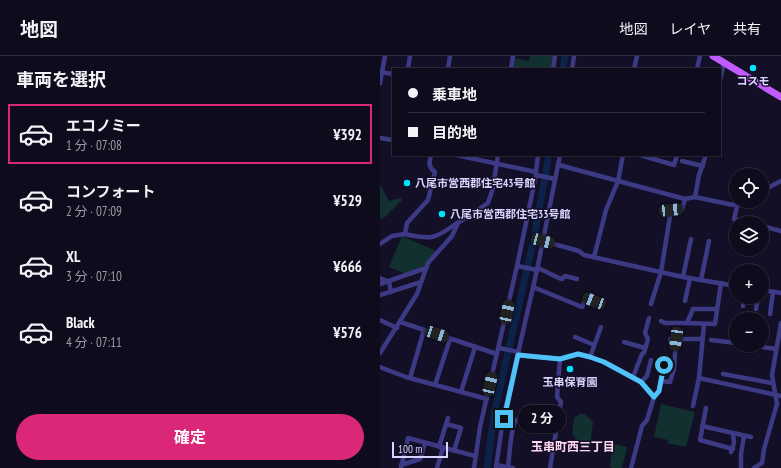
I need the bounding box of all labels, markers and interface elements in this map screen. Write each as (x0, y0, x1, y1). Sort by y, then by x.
text: 地図 (20, 17, 58, 41)
text: 地図 (619, 20, 647, 38)
text: レイヤ (669, 20, 711, 38)
text: 共有 (733, 20, 761, 38)
marker: コスモ (748, 63, 758, 73)
text: 車両を選択 (16, 68, 106, 91)
place label: コスモ (737, 74, 770, 88)
text: 乗車地 (432, 85, 477, 104)
icon: car (18, 116, 54, 152)
text: エコノミー (66, 116, 141, 135)
text: 目的地 (432, 123, 477, 142)
text: ¥392 (333, 125, 362, 144)
text: 1 分 · 07:08 (66, 137, 122, 154)
map controls (729, 168, 769, 352)
button: locate (729, 168, 769, 208)
place label: 八尾市営西郡住宅43号館 (415, 176, 536, 190)
marker: 八尾市営西郡住宅43号館 (402, 178, 412, 188)
icon: car (18, 182, 54, 218)
text: コンフォート (66, 182, 156, 201)
text: ¥529 (333, 191, 362, 210)
text: 2 分 · 07:09 (66, 203, 122, 220)
car (659, 203, 683, 217)
place label: 八尾市営西郡住宅33号館 (450, 207, 571, 221)
marker: 八尾市営西郡住宅33号館 (437, 209, 447, 219)
button: layers (729, 216, 769, 256)
car (530, 232, 556, 250)
text: XL (66, 247, 80, 266)
icon: car (18, 248, 54, 284)
text: ¥666 (333, 257, 362, 276)
button: + (729, 264, 769, 304)
text: 3 分 · 07:10 (66, 268, 122, 285)
car (581, 291, 607, 311)
car (499, 299, 515, 325)
button: − (729, 312, 769, 352)
text: Black (66, 313, 95, 332)
icon: car (18, 314, 54, 350)
text: ¥576 (333, 323, 362, 342)
car (424, 325, 450, 343)
car (668, 326, 684, 352)
text: 4 分 · 07:11 (66, 334, 122, 351)
route start (655, 356, 673, 374)
marker: 玉串保育園 (565, 364, 575, 374)
car (481, 371, 499, 397)
place label: 玉串保育園 (543, 375, 598, 389)
callout: 2 分 (518, 405, 566, 433)
route end (495, 410, 513, 428)
text: 2 分 (531, 410, 553, 427)
button: 確定 (16, 414, 364, 460)
district label: 玉串町西三丁目 (531, 439, 615, 454)
scale bar (392, 440, 448, 459)
text: 100 m (398, 442, 422, 456)

